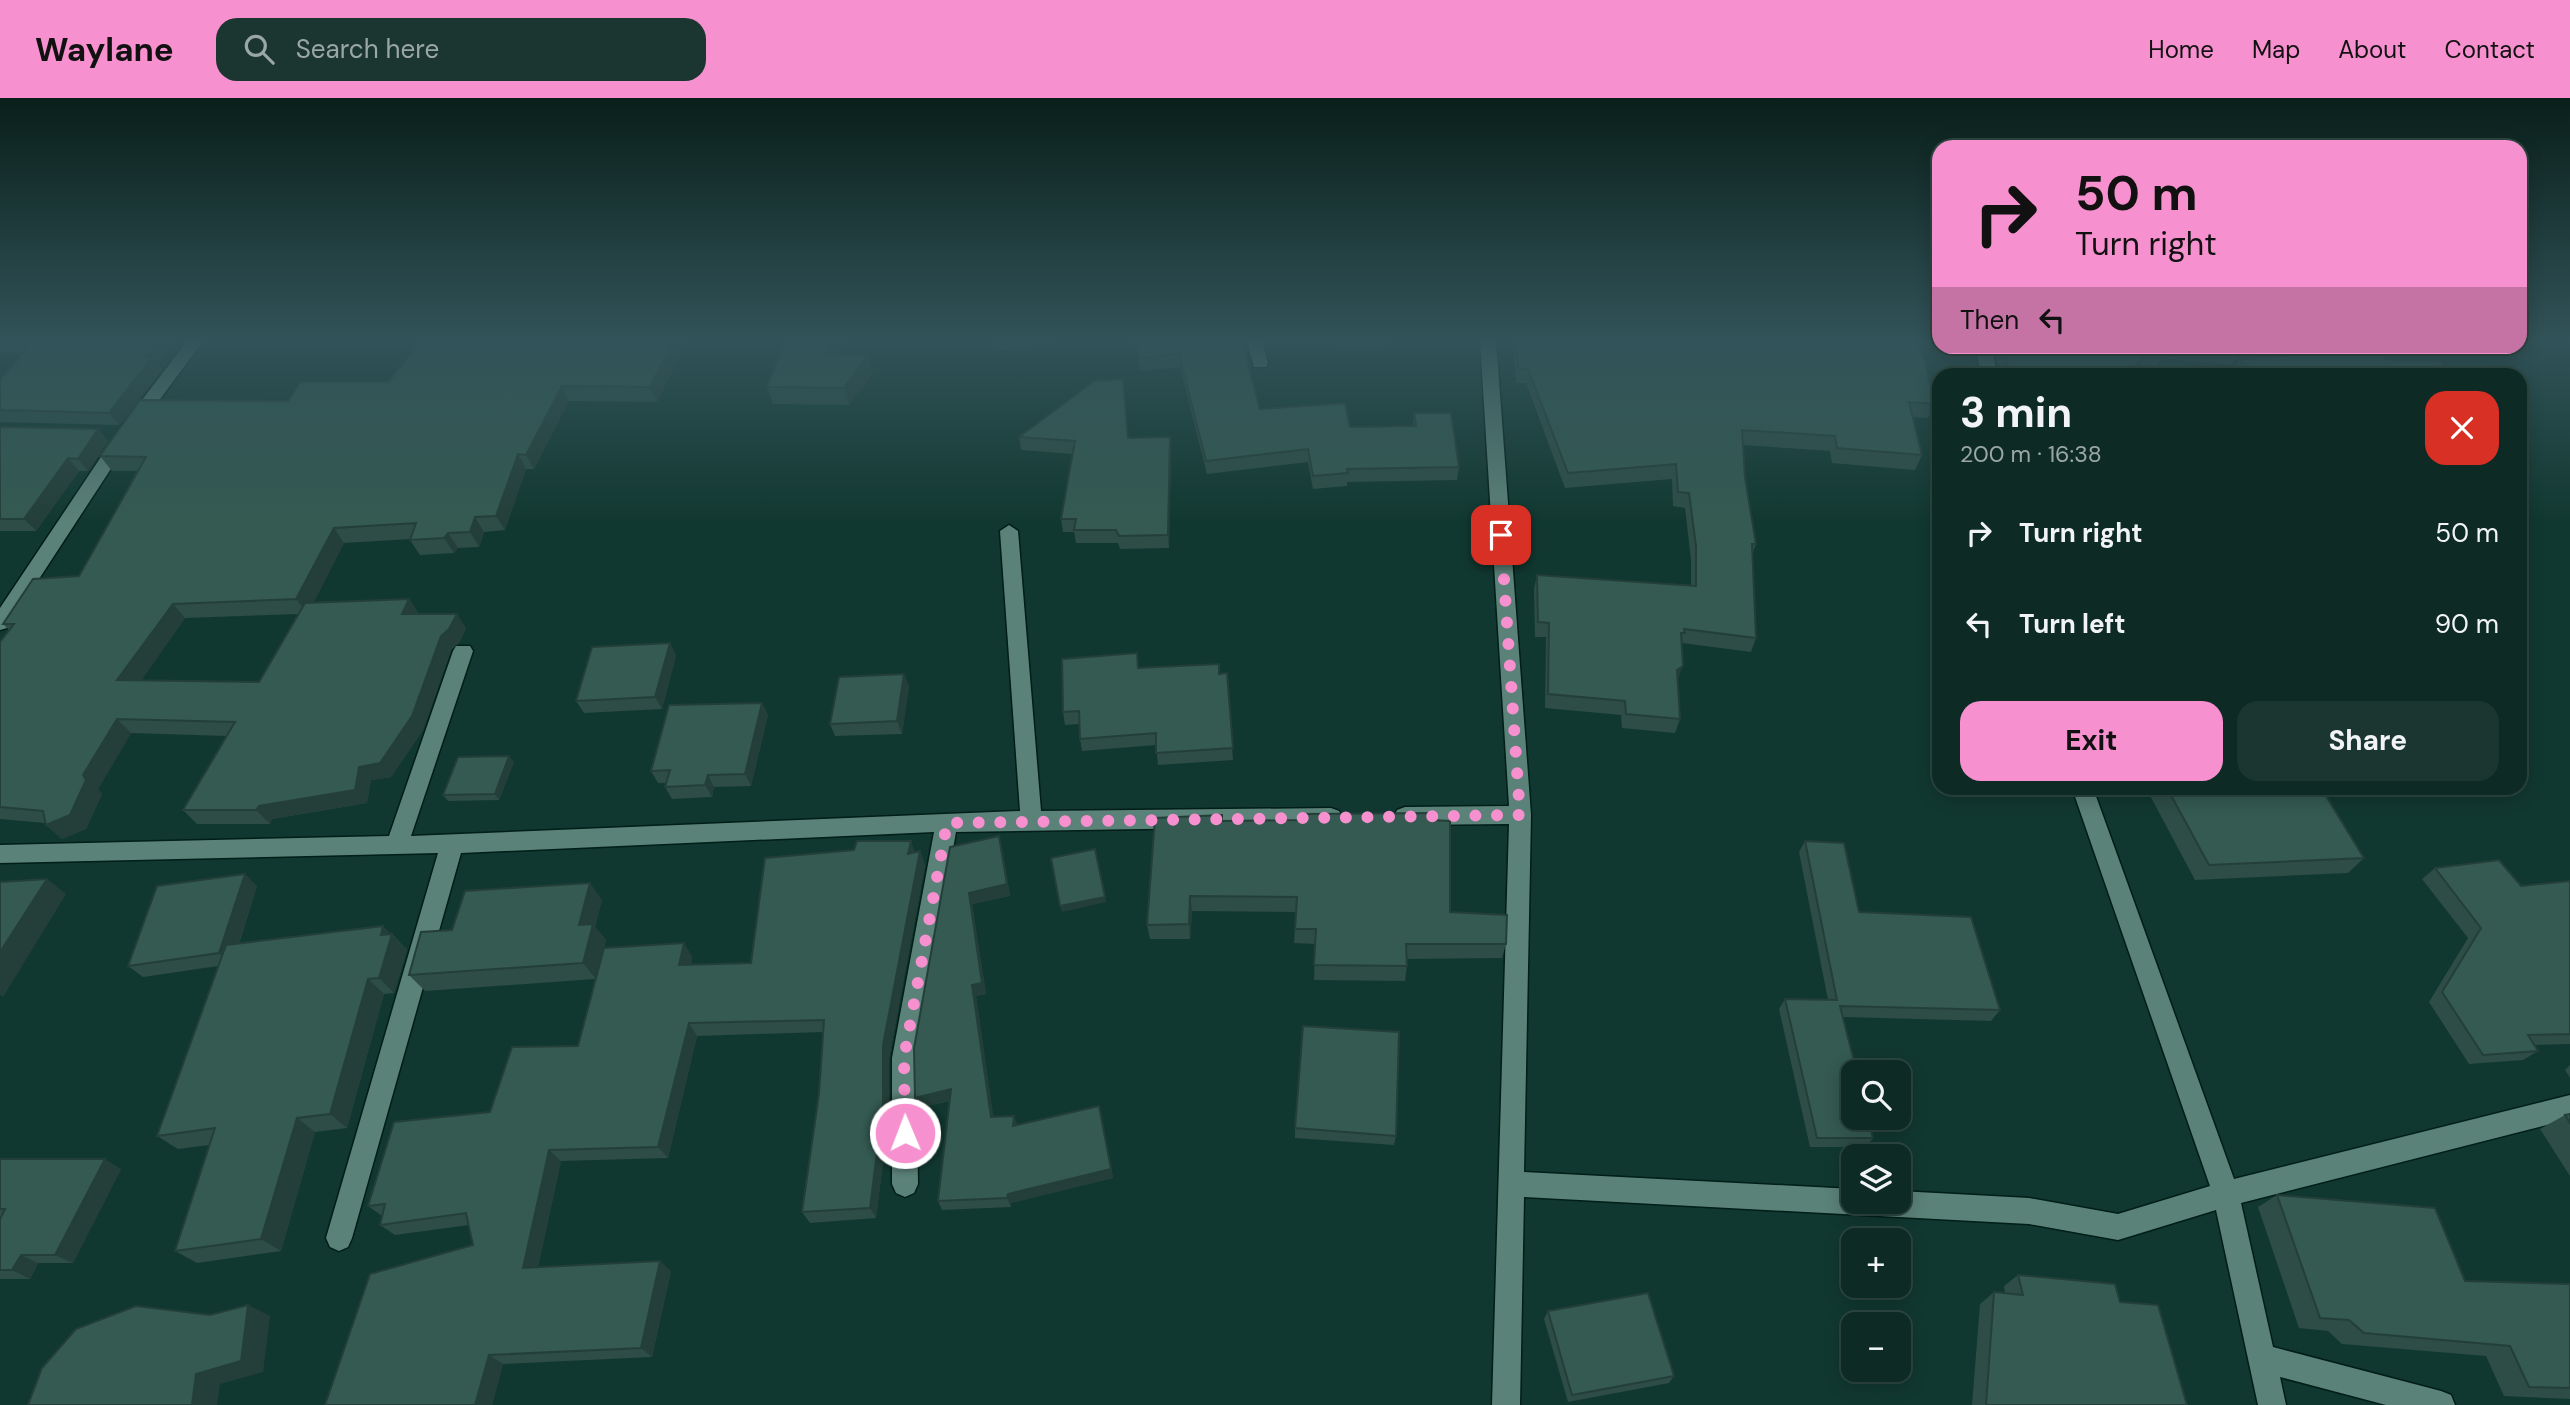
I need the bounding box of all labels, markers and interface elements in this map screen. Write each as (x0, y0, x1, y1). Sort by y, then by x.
search box (216, 18, 706, 81)
text: Waylane (35, 28, 174, 71)
icon: search (240, 30, 278, 68)
text: Search here (296, 32, 439, 66)
text: Home (2148, 34, 2214, 65)
text: Map (2252, 34, 2300, 65)
text: About (2338, 34, 2407, 65)
text: Contact (2445, 34, 2535, 65)
text: 50 m (2075, 161, 2198, 225)
icon: right (1960, 168, 2051, 259)
text: Turn right (2075, 223, 2217, 265)
icon: left (2033, 301, 2071, 339)
text: Then (1960, 303, 2019, 337)
text: 3 min (1960, 385, 2072, 440)
button: close (2425, 391, 2499, 465)
text: 200 m · 16:38 (1960, 439, 2102, 469)
pin (1471, 505, 1531, 565)
icon: right (1960, 514, 1998, 552)
icon: arrive (1482, 516, 1520, 554)
text: Turn right (2019, 516, 2143, 550)
text: 50 m (2435, 516, 2499, 550)
icon: left (1960, 605, 1998, 643)
text: Turn left (2019, 607, 2126, 641)
text: 90 m (2435, 607, 2499, 641)
button: Exit (1960, 701, 2223, 781)
button: Share (2237, 701, 2499, 781)
map controls (1841, 1060, 1911, 1382)
button: search (1841, 1060, 1911, 1130)
position arrow (868, 1096, 942, 1170)
button: layers (1841, 1144, 1911, 1214)
button: + (1841, 1228, 1911, 1298)
button: − (1841, 1312, 1911, 1382)

